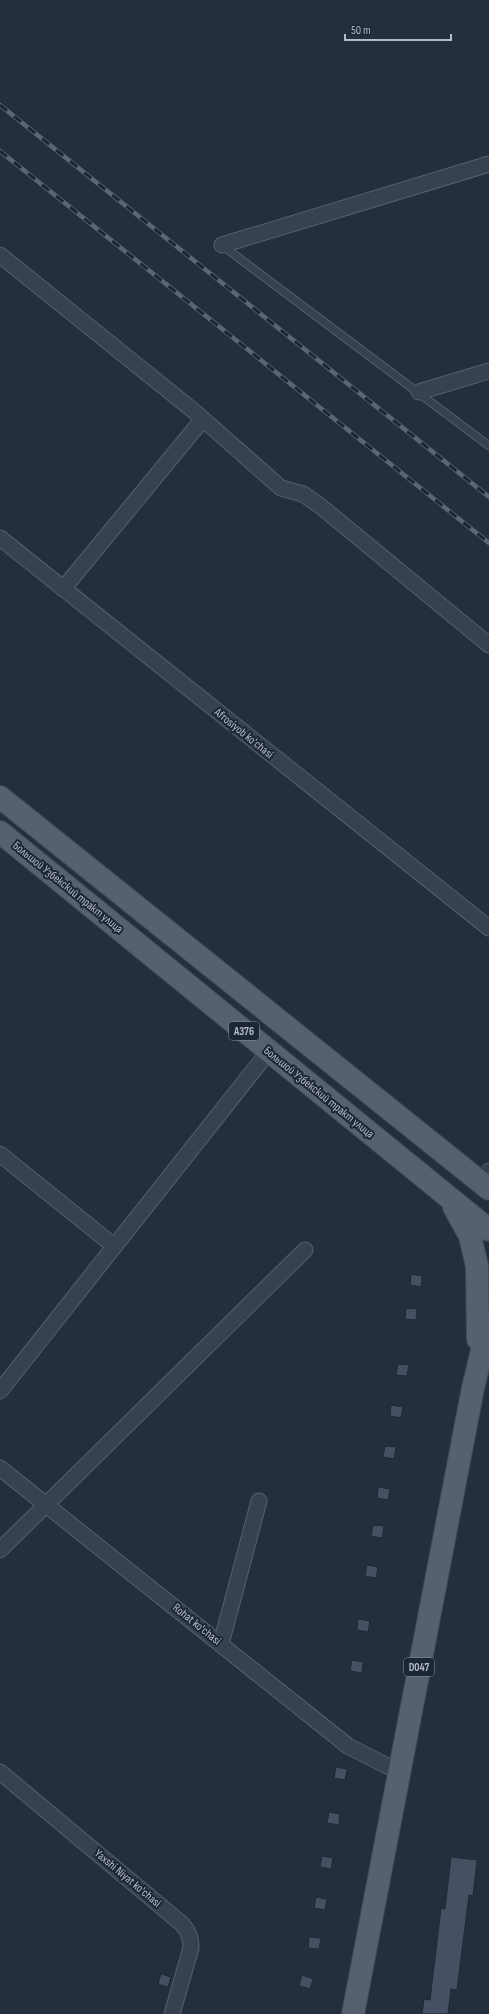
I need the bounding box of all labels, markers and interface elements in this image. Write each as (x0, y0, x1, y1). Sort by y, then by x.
scale bar (345, 16, 451, 42)
text: 50 m (351, 23, 371, 38)
street label: Afrosiyob ko'chasi (210, 704, 276, 762)
street label: Большой Узбекский тракт улица (9, 838, 126, 937)
road number: A376 (229, 1022, 259, 1040)
street label: Большой Узбекский тракт улица (260, 1043, 377, 1142)
street label: Rohat ko'chasi (169, 1600, 224, 1648)
road number: D047 (404, 1658, 434, 1676)
street label: Yaxshi Niyat ko'chasi (91, 1846, 164, 1911)

